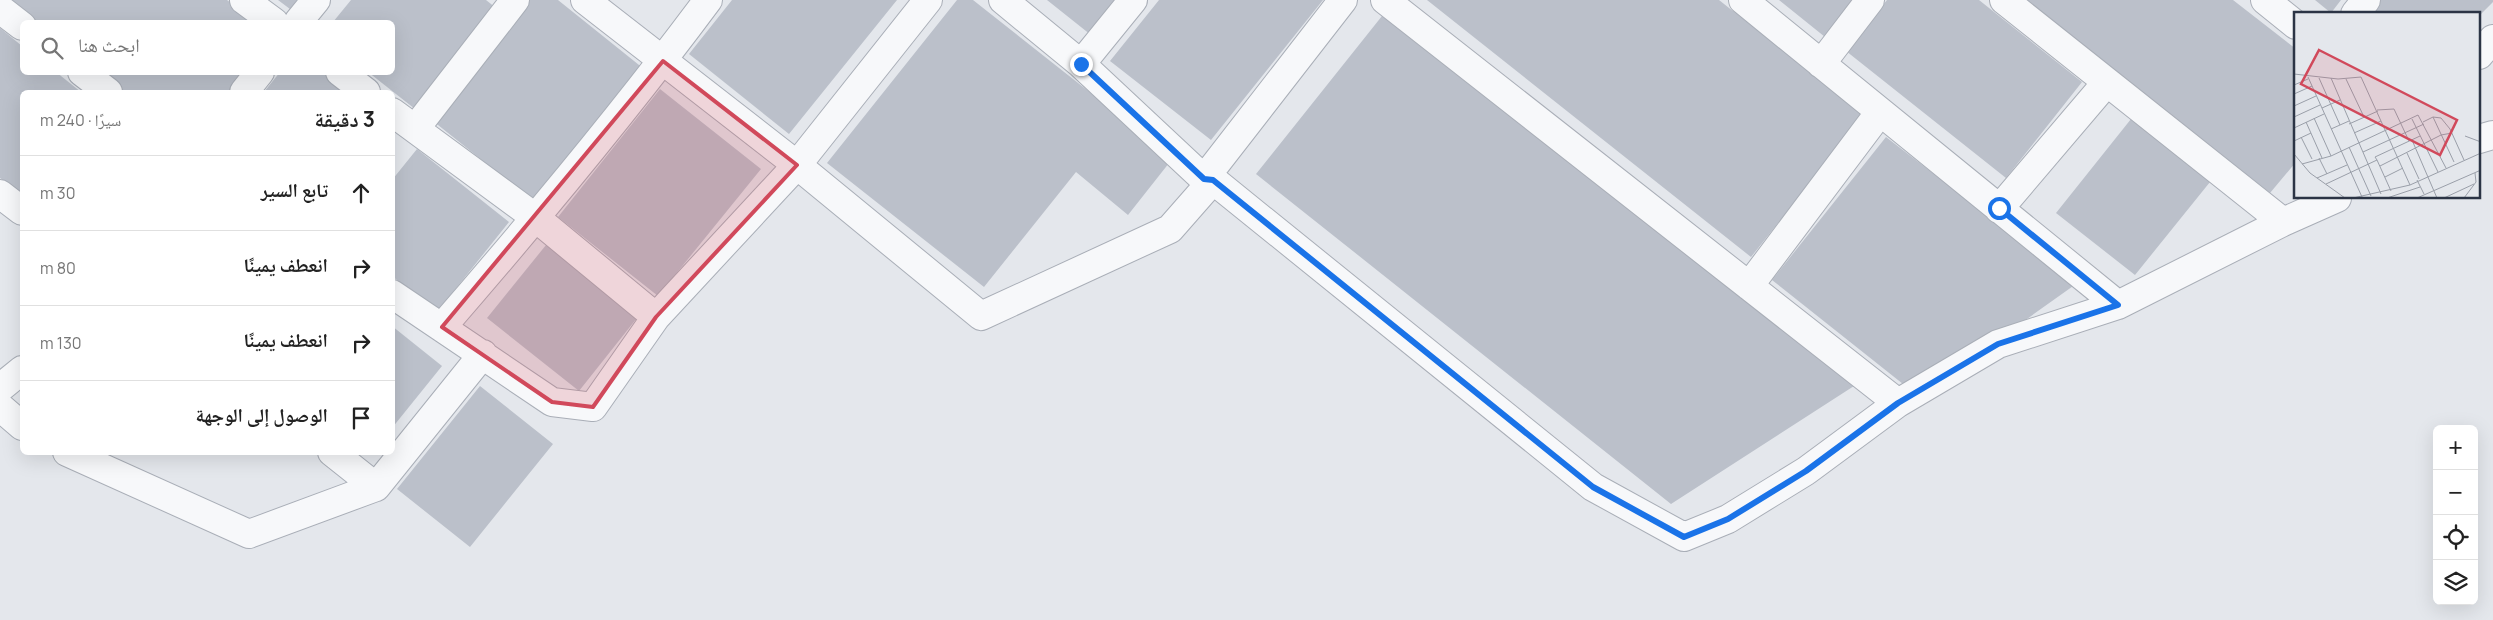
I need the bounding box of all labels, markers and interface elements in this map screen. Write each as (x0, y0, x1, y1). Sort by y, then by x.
inset map (2294, 12, 2480, 199)
search box (20, 20, 395, 75)
text: ابحث هنا (78, 32, 140, 58)
icon: search (38, 34, 66, 62)
route end (1070, 53, 1093, 76)
text: 3 دقيقة (314, 105, 375, 133)
text: سيرًا · 240 m (40, 109, 121, 131)
text: تابع السير (261, 177, 328, 203)
icon: ahead (347, 179, 375, 207)
text: 30 m (40, 182, 75, 204)
route start (1988, 197, 2011, 220)
text: انعطف يمينًا (244, 252, 328, 278)
icon: right (347, 254, 375, 282)
text: 80 m (40, 257, 76, 279)
text: انعطف يمينًا (244, 327, 328, 353)
icon: right (347, 329, 375, 357)
text: 130 m (40, 332, 82, 354)
text: الوصول إلى الوجهة (195, 402, 328, 428)
icon: arrive (347, 404, 375, 432)
map controls (2433, 425, 2478, 605)
button: + (2433, 425, 2478, 470)
button: − (2433, 470, 2478, 515)
button: locate (2433, 515, 2478, 560)
button: layers (2433, 560, 2478, 605)

